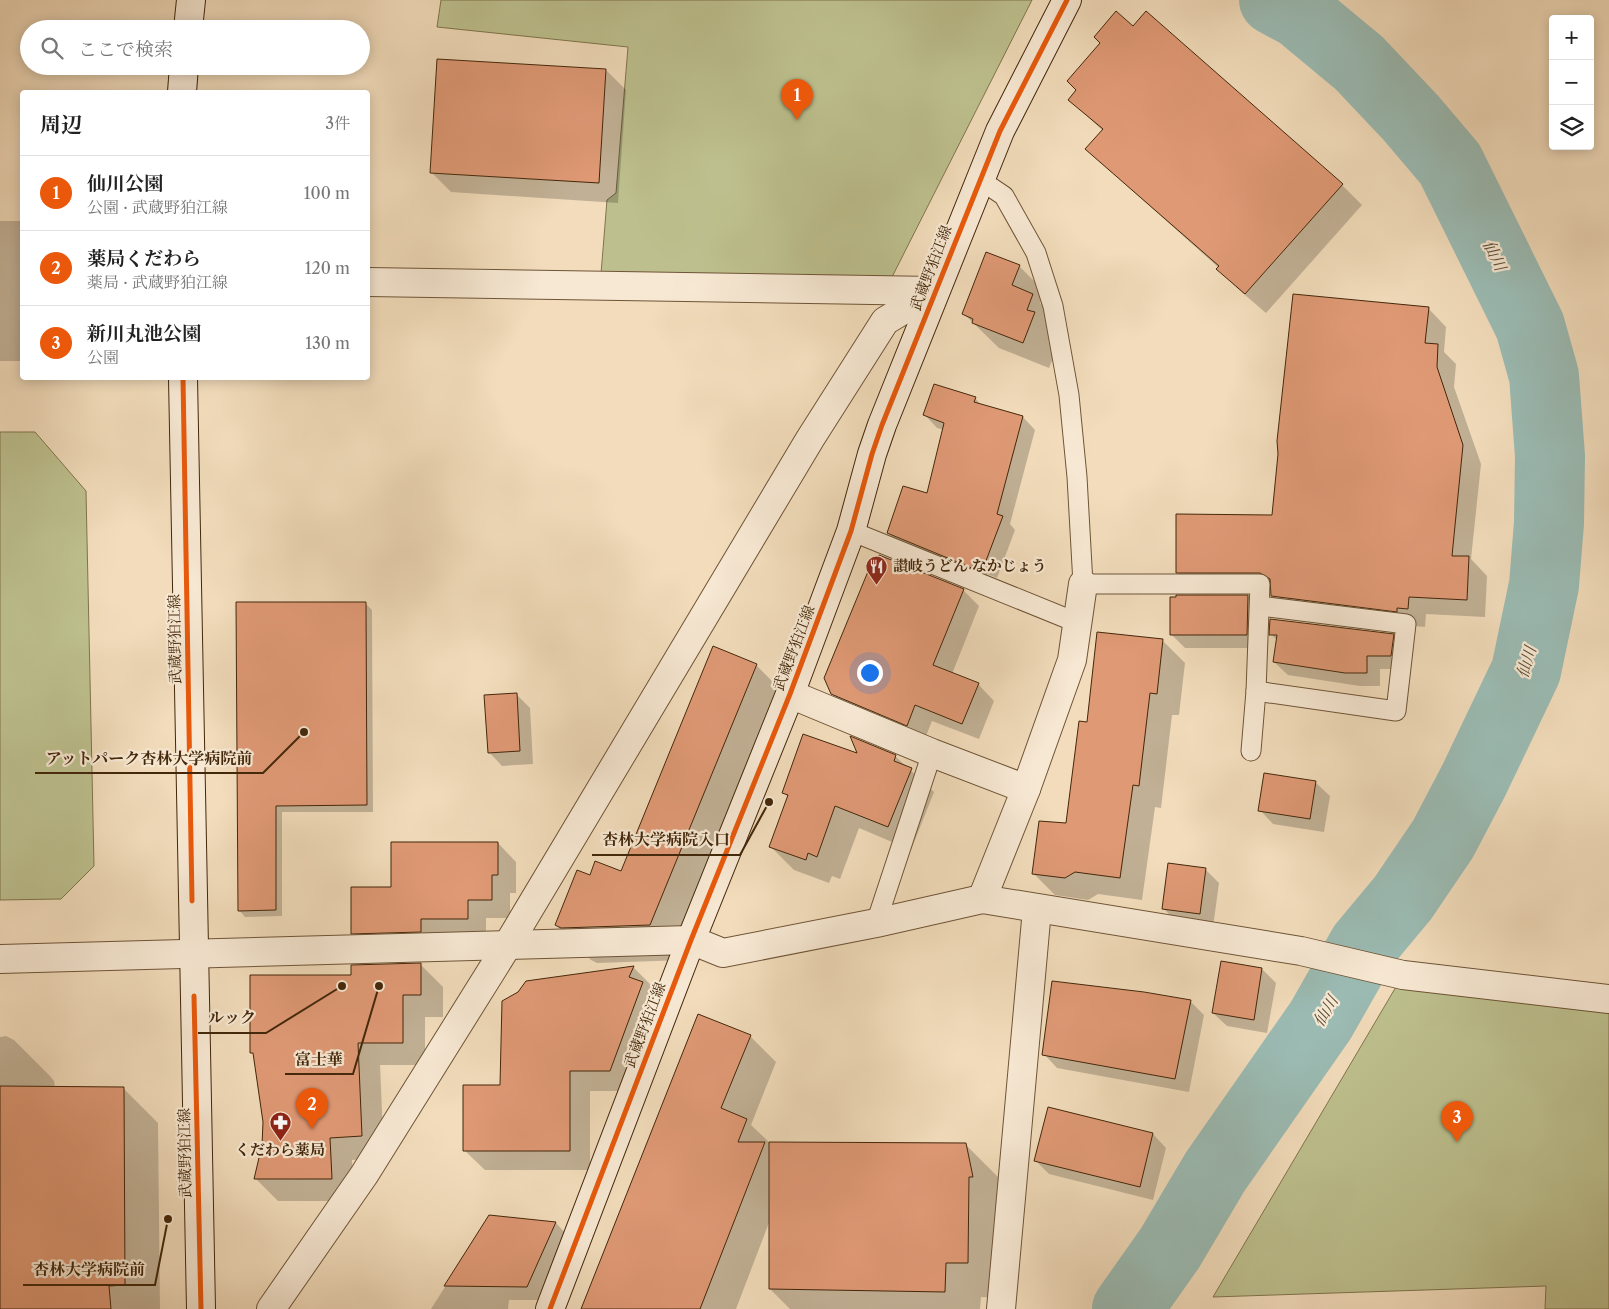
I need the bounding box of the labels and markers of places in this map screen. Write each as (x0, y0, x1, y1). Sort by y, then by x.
pin: 1 (781, 79, 813, 120)
restaurant icon: 讃岐うどん なかじょう (865, 554, 889, 585)
place label: 讃岐うどん なかじょう (893, 556, 1047, 575)
callout: アットパーク杏林大学病院前 (35, 742, 263, 773)
callout: 杏林大学病院入口 (592, 824, 740, 855)
callout: ルック (198, 1002, 266, 1033)
callout: 富士華 (285, 1043, 353, 1074)
pin: 2 (296, 1088, 328, 1129)
pin: 3 (1441, 1101, 1473, 1142)
pharmacy icon: くだわら薬局 (268, 1110, 292, 1141)
place label: くだわら薬局 (235, 1140, 325, 1159)
callout: 杏林大学病院前 (23, 1254, 155, 1285)

